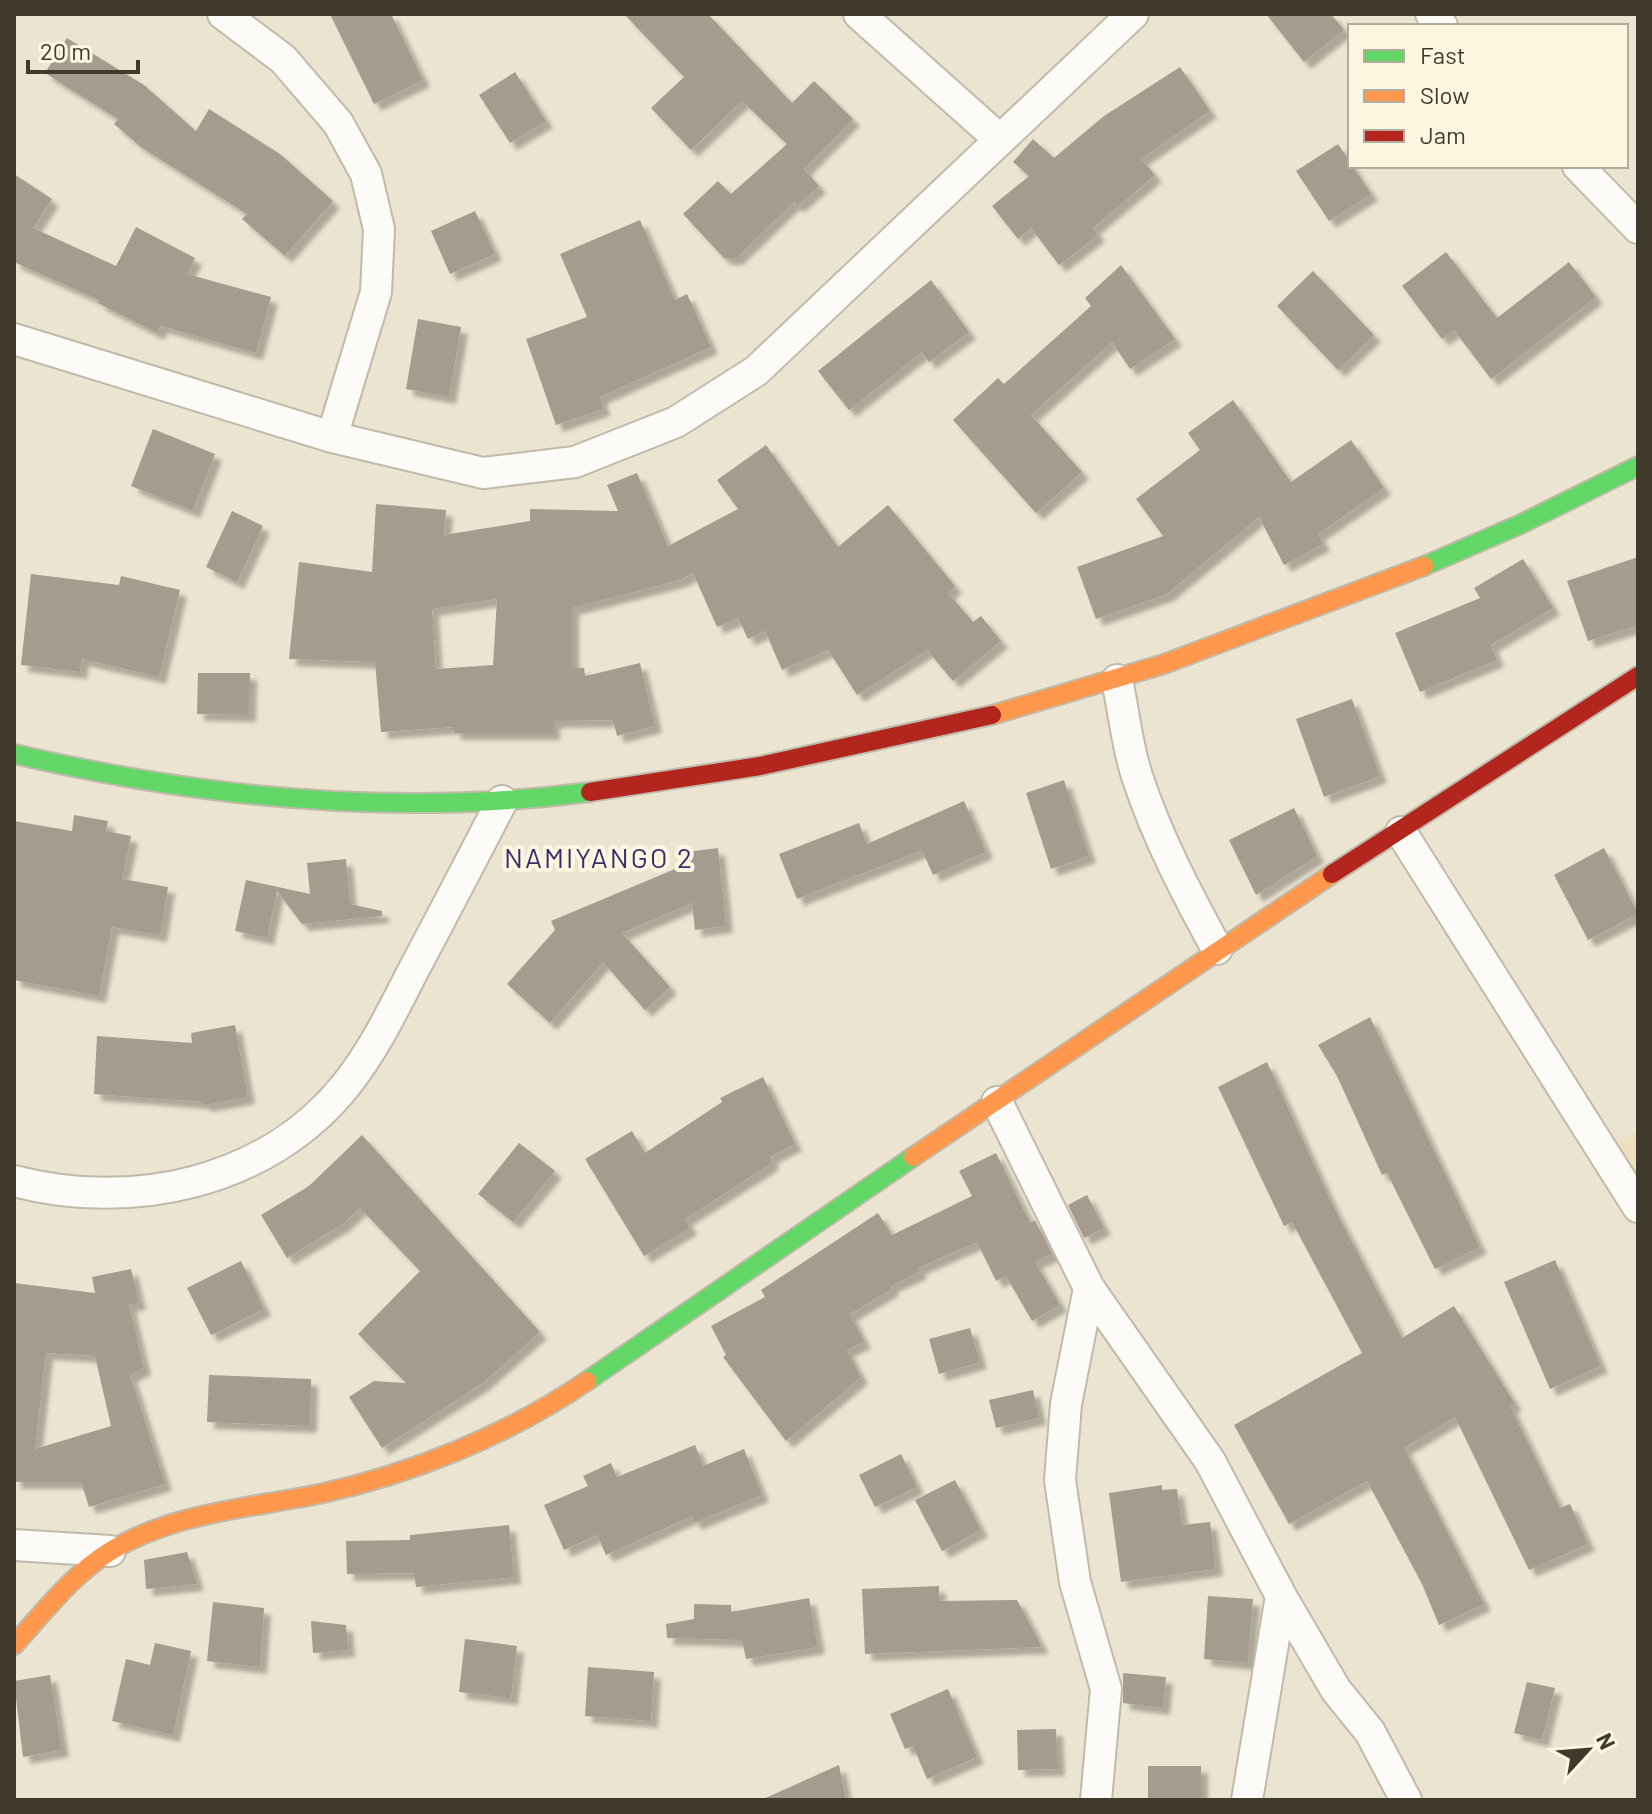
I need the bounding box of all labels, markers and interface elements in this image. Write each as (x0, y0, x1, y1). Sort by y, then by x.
scale bar (28, 24, 138, 74)
legend (1348, 24, 1628, 168)
text: 20 m (40, 36, 91, 65)
text: Fast (1420, 40, 1465, 69)
text: Slow (1420, 80, 1469, 109)
text: Jam (1420, 120, 1466, 149)
district label: NAMIYANGO 2 (504, 840, 694, 874)
north arrow (1548, 1710, 1628, 1790)
text: N (1592, 1729, 1622, 1753)

